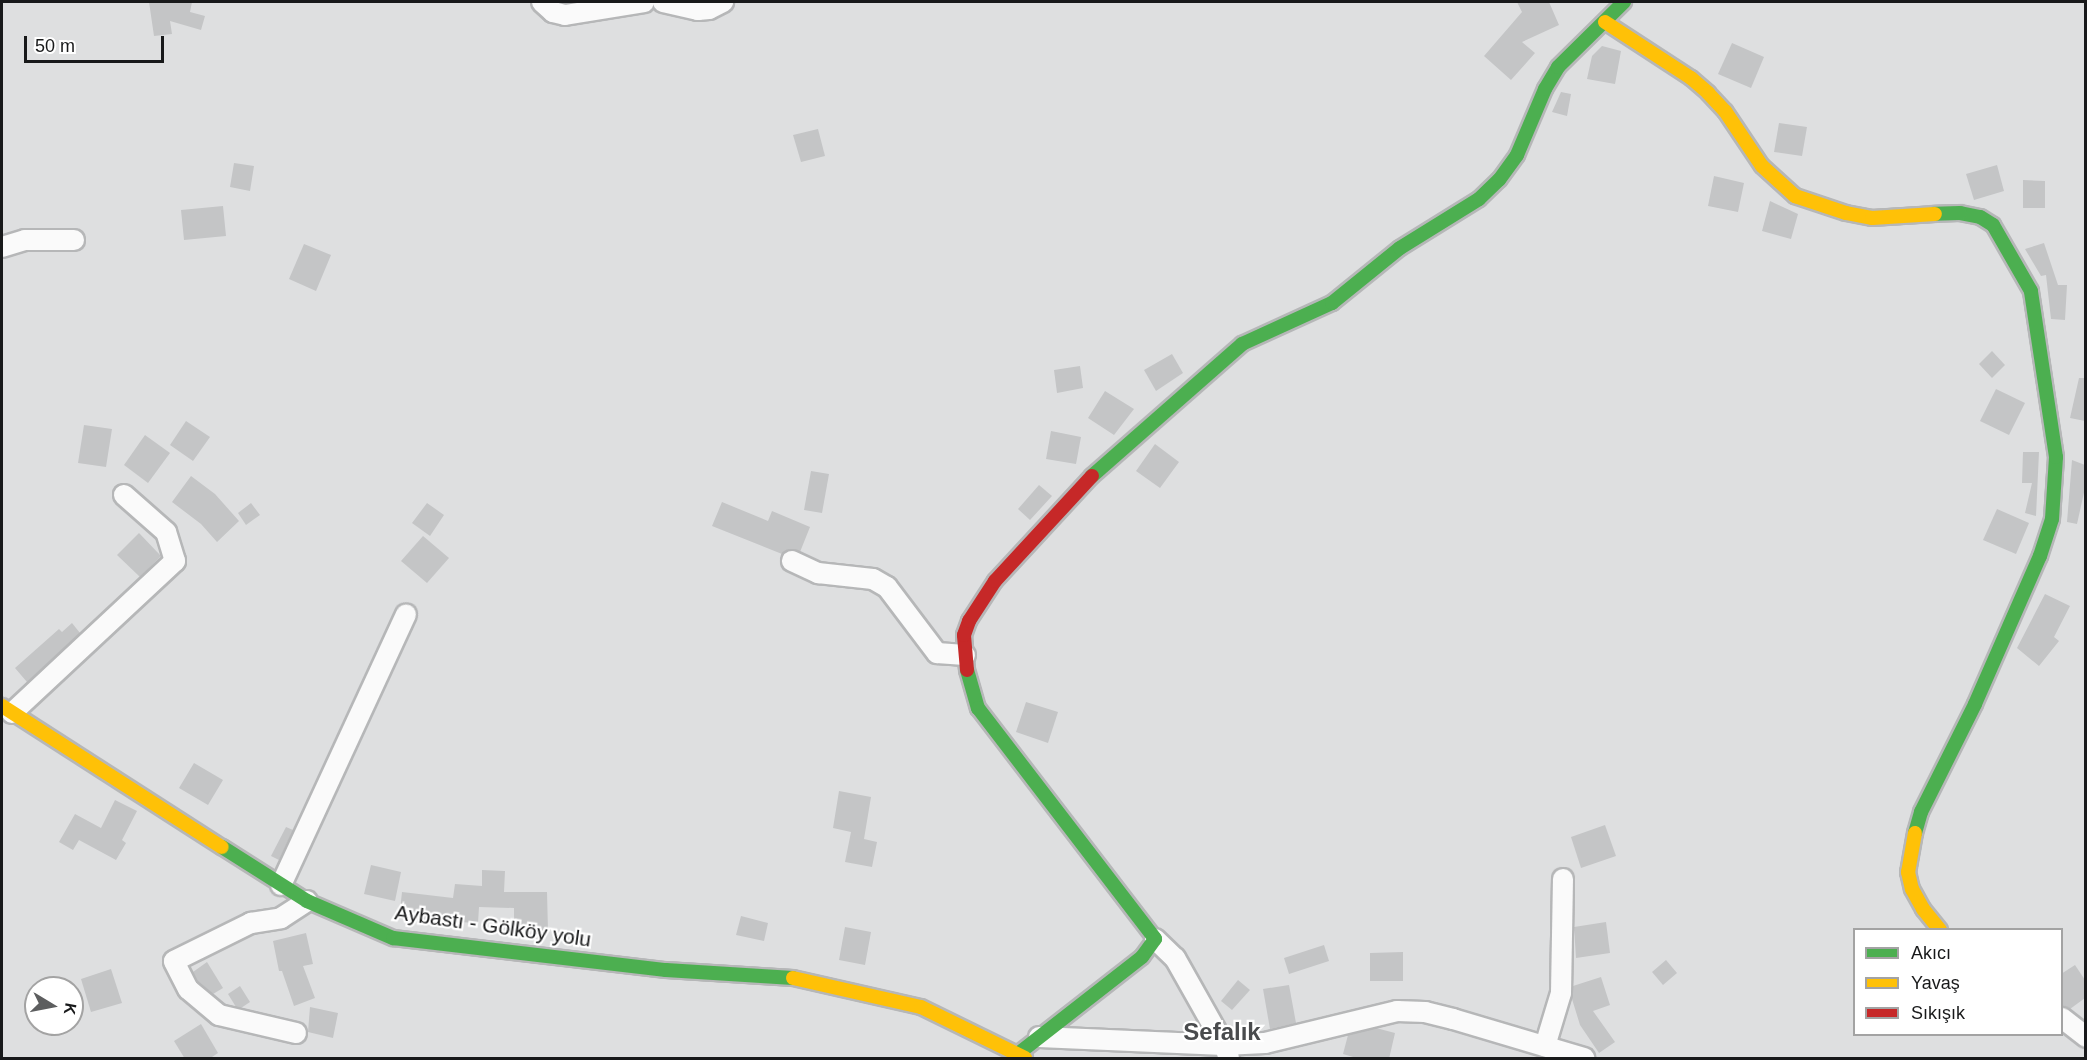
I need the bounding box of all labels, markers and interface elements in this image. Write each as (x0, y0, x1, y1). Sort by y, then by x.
scale bar (27, 24, 166, 62)
text: 50 m (35, 36, 75, 56)
street label: Aybastı - Gölköy yolu (393, 900, 593, 952)
legend (1853, 928, 2063, 1036)
text: Akıcı (1911, 943, 1951, 963)
text: Yavaş (1911, 973, 1960, 993)
north arrow (24, 976, 84, 1036)
text: K (61, 1002, 80, 1016)
text: Sıkışık (1911, 1003, 1965, 1023)
district label: Sefalık (1183, 1018, 1261, 1046)

